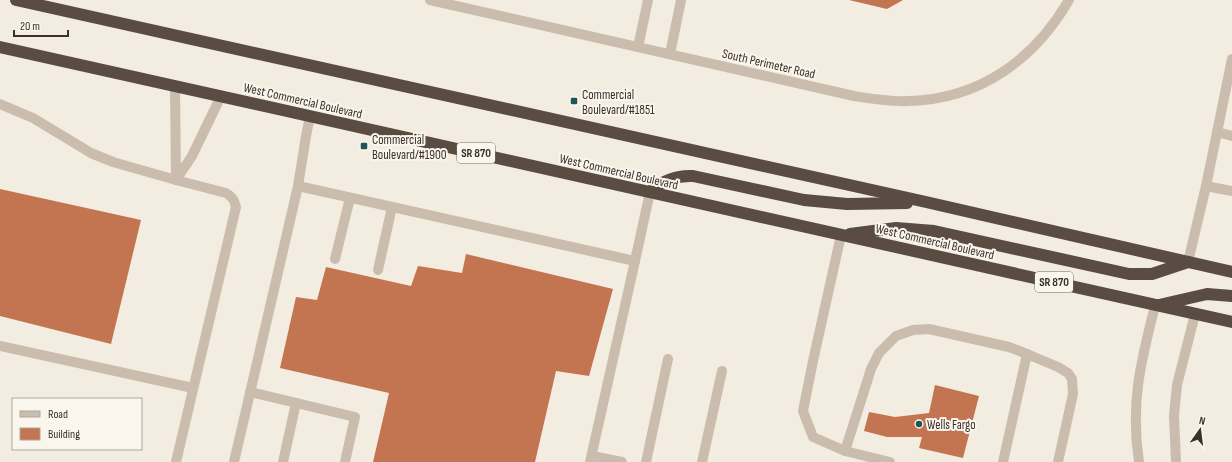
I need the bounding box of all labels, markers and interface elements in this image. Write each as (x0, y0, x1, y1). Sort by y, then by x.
scale bar (14, 12, 68, 38)
text: 20 m (20, 19, 40, 34)
street label: South Perimeter Road (721, 46, 817, 82)
street label: West Commercial Boulevard (242, 80, 364, 122)
place label: Commercial Boulevard/#1851 (582, 87, 655, 118)
marker: Commercial Boulevard/#1851 (569, 96, 579, 106)
place label: Commercial Boulevard/#1900 (372, 132, 447, 163)
marker: Commercial Boulevard/#1900 (359, 141, 369, 151)
road number: SR 870 (457, 143, 495, 163)
street label: West Commercial Boulevard (558, 151, 680, 193)
street label: West Commercial Boulevard (874, 221, 996, 263)
road number: SR 870 (1035, 272, 1073, 292)
legend (12, 398, 142, 450)
text: Road (48, 407, 68, 422)
north arrow (1180, 410, 1220, 450)
text: N (1198, 414, 1207, 428)
place label: Wells Fargo (927, 417, 976, 433)
marker: Wells Fargo (914, 419, 924, 429)
text: Building (48, 427, 80, 442)

